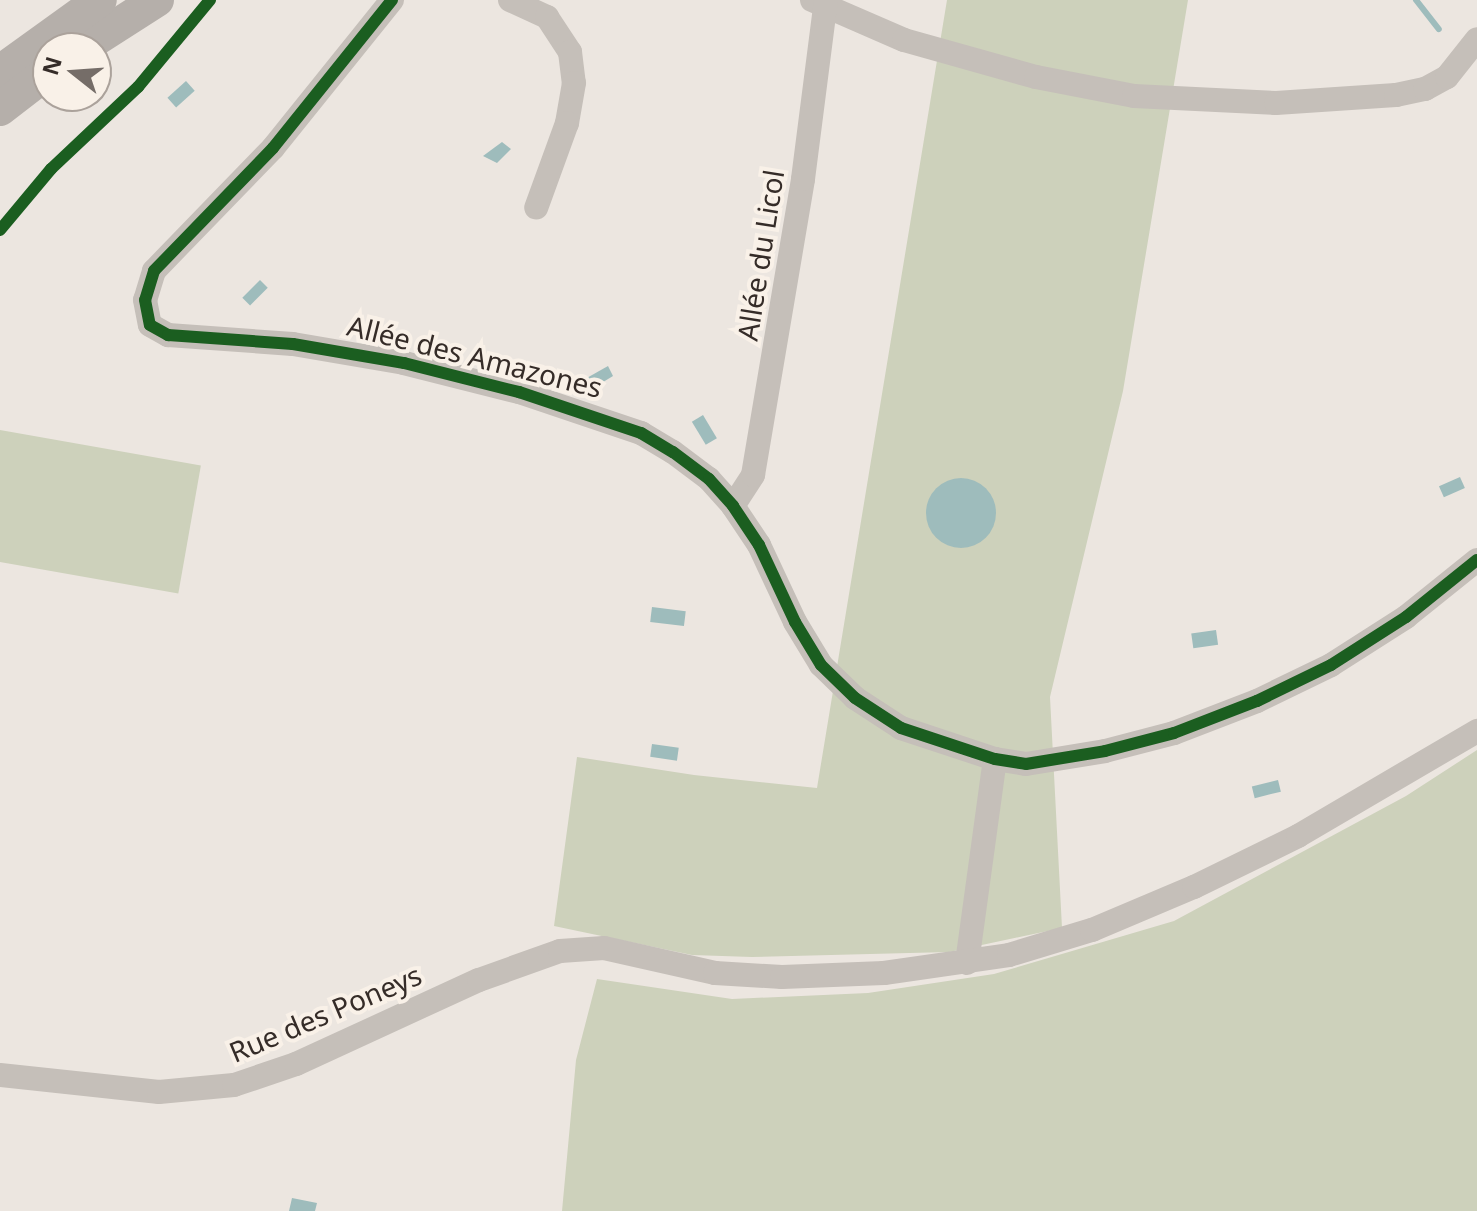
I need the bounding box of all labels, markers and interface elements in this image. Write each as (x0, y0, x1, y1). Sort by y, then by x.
north arrow (32, 32, 112, 112)
text: N (34, 53, 68, 79)
street label: Allée du Licol (730, 167, 790, 343)
street label: Allée des Amazones (344, 308, 606, 404)
street label: Rue des Poneys (224, 957, 426, 1069)

